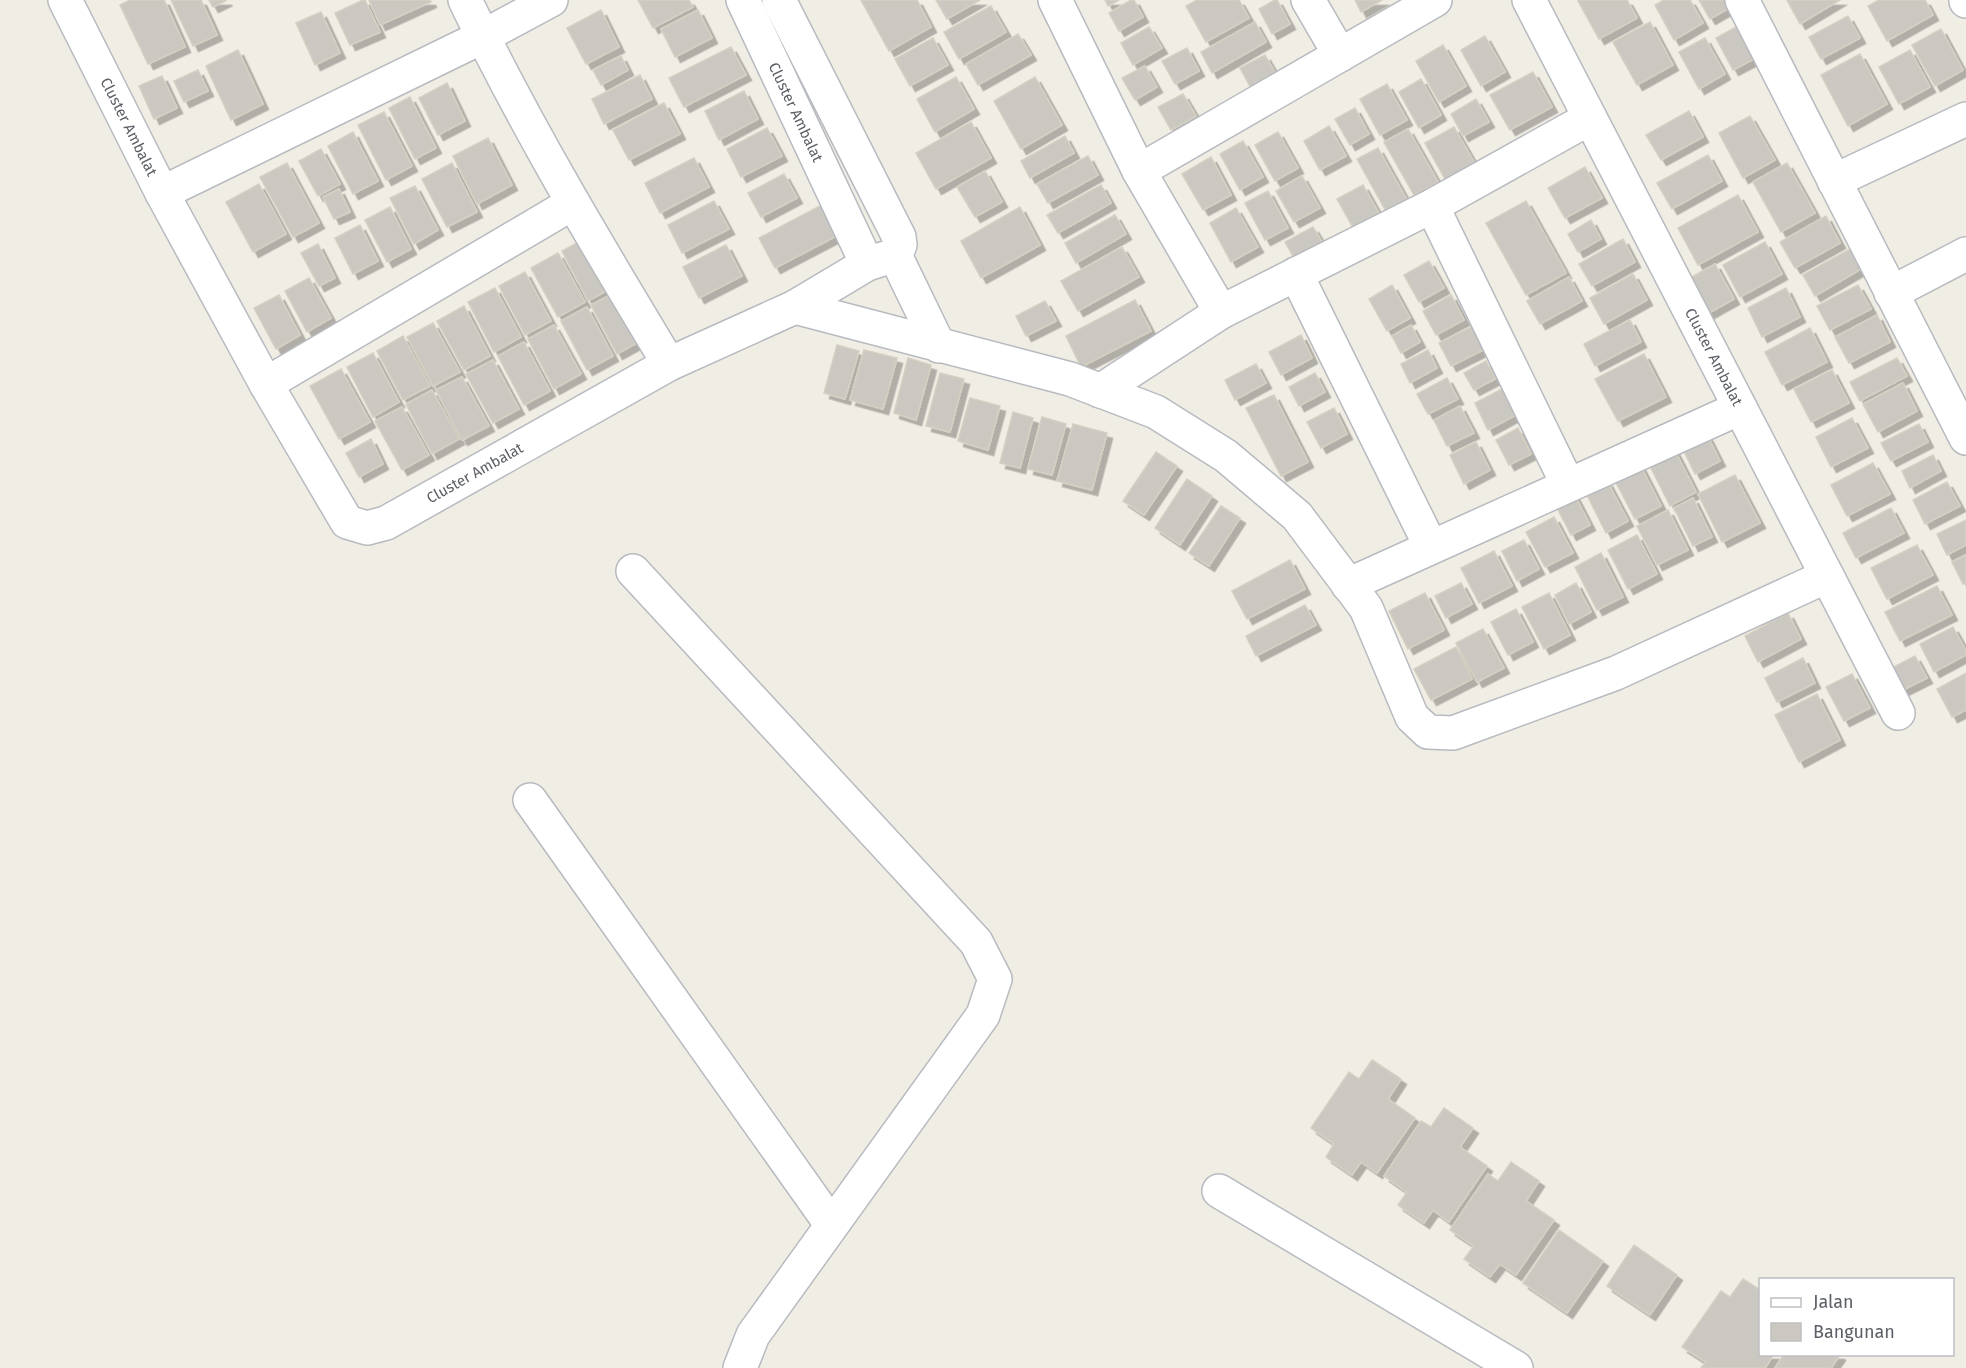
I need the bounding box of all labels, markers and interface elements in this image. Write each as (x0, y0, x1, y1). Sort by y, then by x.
street label: Cluster Ambalat (765, 60, 827, 165)
street label: Cluster Ambalat (97, 75, 161, 180)
street label: Cluster Ambalat (1681, 305, 1747, 410)
street label: Cluster Ambalat (424, 439, 527, 507)
legend (1759, 1278, 1954, 1356)
text: Jalan (1813, 1291, 1854, 1313)
text: Bangunan (1813, 1321, 1895, 1343)

